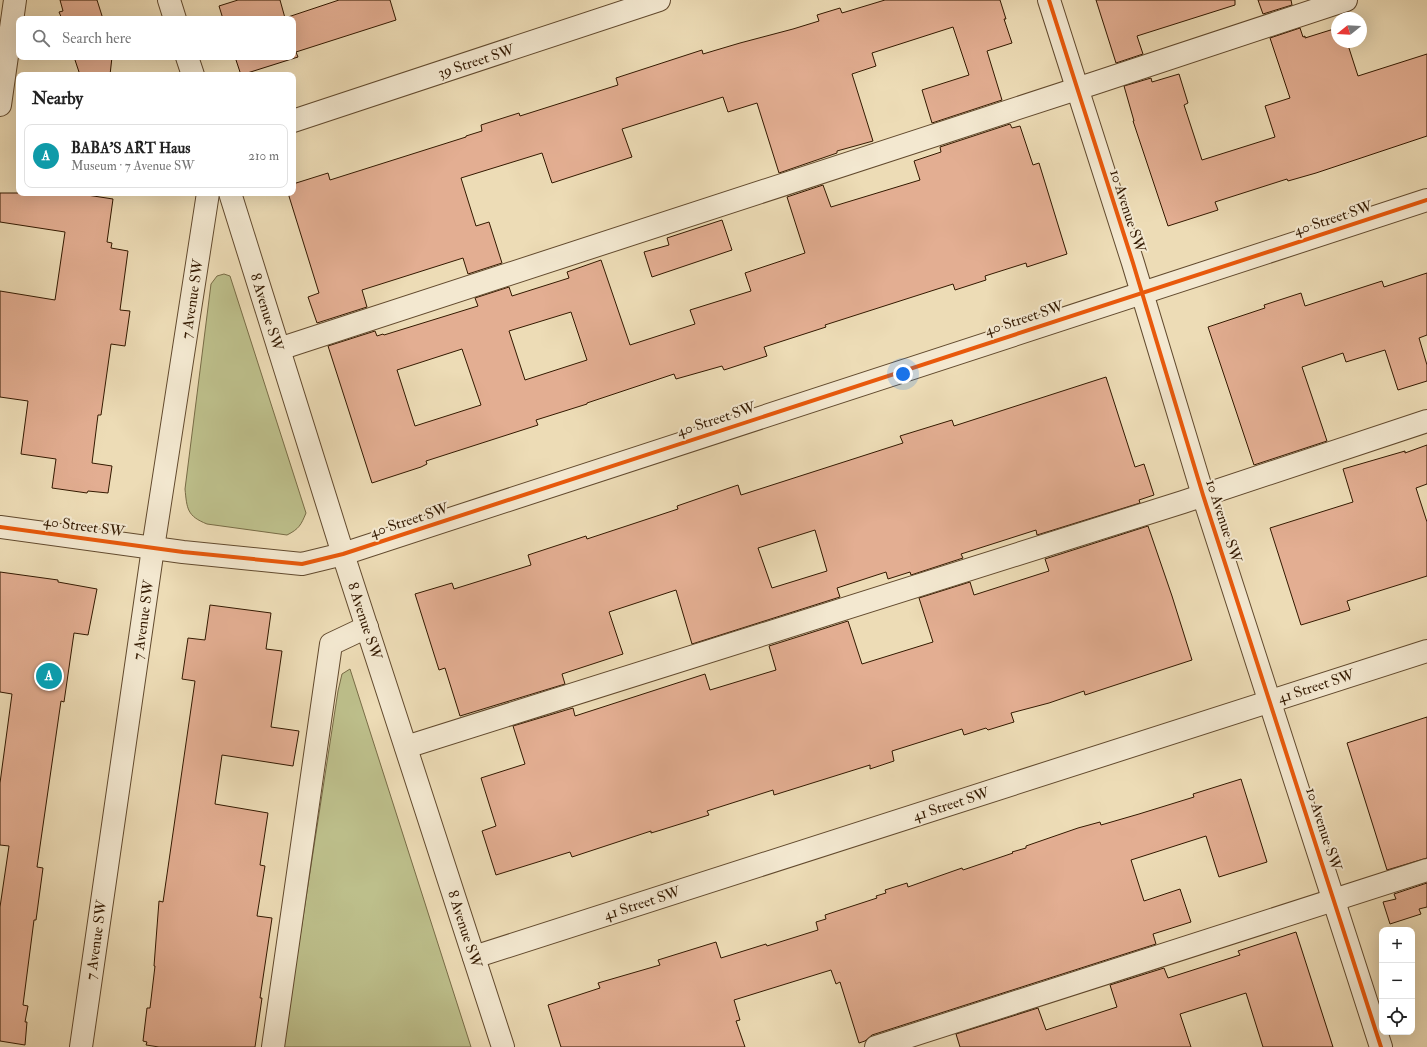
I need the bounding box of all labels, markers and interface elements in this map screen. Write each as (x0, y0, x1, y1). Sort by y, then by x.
north arrow (1331, 12, 1367, 48)
search box (16, 16, 296, 60)
icon: search (30, 27, 52, 49)
text: Search here (62, 29, 131, 48)
street label: 39 Street SW (435, 40, 518, 83)
text: Nearby (32, 88, 83, 109)
text: BABA'S ART Haus (71, 139, 190, 158)
text: A (42, 148, 50, 164)
text: 210 m (248, 148, 279, 164)
text: Museum · 7 Avenue SW (71, 158, 194, 174)
street label: 10 Avenue SW (1105, 167, 1150, 256)
street label: 40 Street SW (1291, 197, 1376, 240)
street label: 7 Avenue SW (177, 257, 208, 340)
street label: 8 Avenue SW (246, 271, 288, 354)
street label: 40 Street SW (982, 297, 1067, 340)
your location (893, 364, 913, 384)
street label: 40 Street SW (674, 398, 759, 441)
street label: 10 Avenue SW (1201, 477, 1246, 566)
street label: 40 Street SW (367, 499, 452, 542)
street label: 40 Street SW (42, 511, 127, 542)
street label: 7 Avenue SW (129, 578, 159, 661)
street label: 8 Avenue SW (343, 580, 386, 663)
pin: A (36, 661, 62, 691)
street label: 41 Street SW (1275, 665, 1358, 708)
street label: 41 Street SW (910, 783, 993, 826)
street label: 10 Avenue SW (1301, 785, 1346, 874)
street label: 41 Street SW (601, 882, 684, 925)
street label: 8 Avenue SW (443, 888, 486, 971)
street label: 7 Avenue SW (82, 898, 112, 981)
map controls (1379, 927, 1415, 1035)
button: + (1379, 927, 1415, 963)
button: − (1379, 963, 1415, 999)
button: locate (1379, 999, 1415, 1035)

